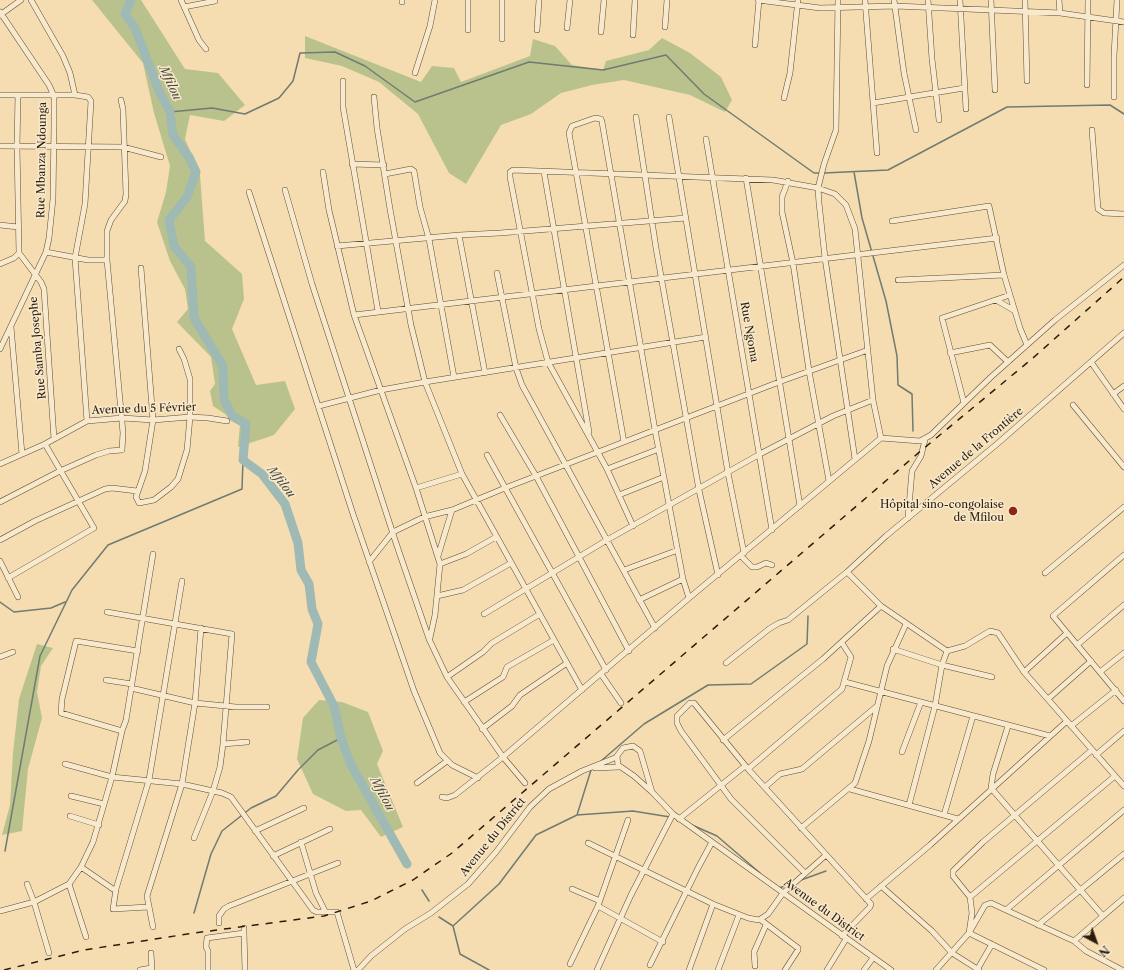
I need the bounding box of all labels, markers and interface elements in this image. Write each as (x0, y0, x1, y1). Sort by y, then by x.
water label: Mfilou (156, 64, 184, 102)
street label: Rue Mbanza Ndounga (34, 102, 50, 218)
street label: Rue Samba Josephe (27, 296, 49, 400)
street label: Rue Ngoma (737, 301, 761, 363)
street label: Avenue du 5 Février (91, 401, 197, 417)
street label: Avenue de la Frontière (926, 405, 1026, 491)
water label: Mfilou (264, 463, 298, 501)
place label: Hôpital sino-congolaise de Mfilou (880, 498, 1004, 524)
marker: Hôpital sino-congolaise de Mfilou (1007, 505, 1019, 517)
water label: Mfilou (367, 775, 397, 813)
street label: Avenue du District (457, 795, 529, 879)
street label: Avenue du District (781, 876, 867, 944)
north arrow (1076, 922, 1116, 962)
text: N (1096, 943, 1112, 959)

